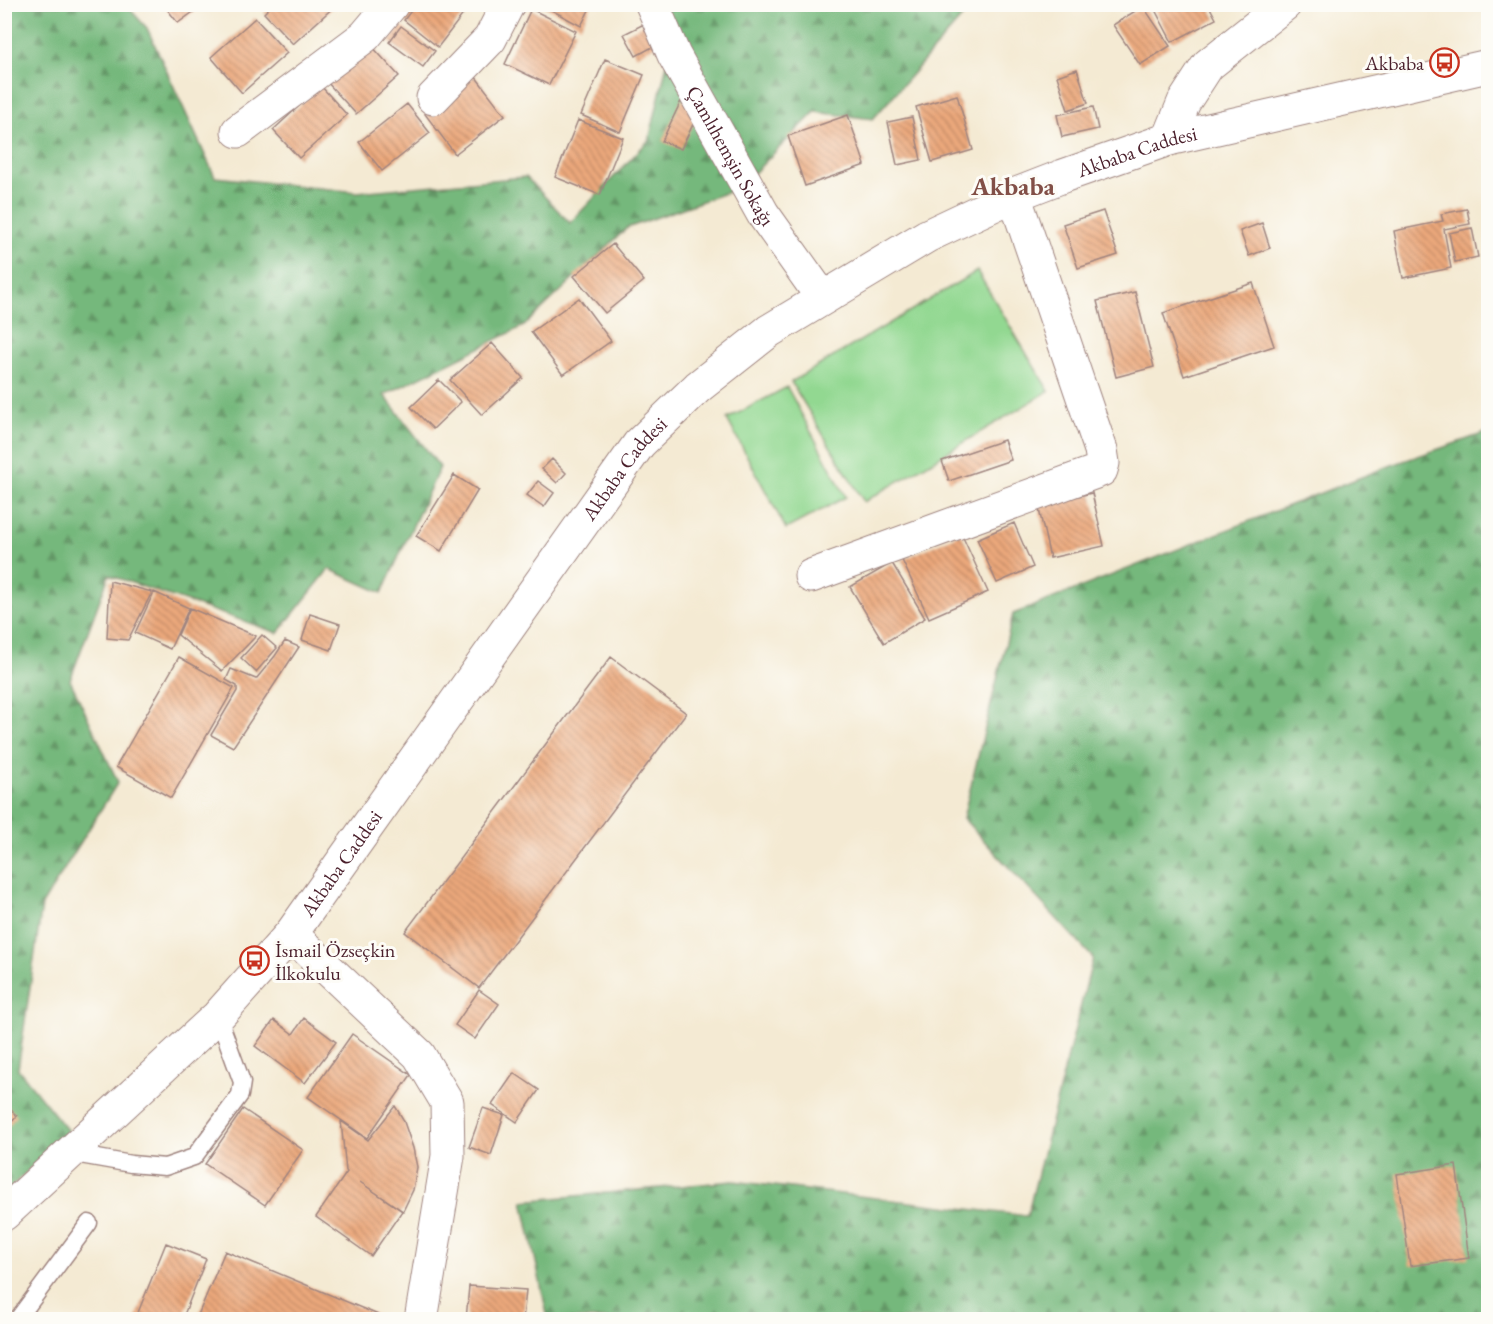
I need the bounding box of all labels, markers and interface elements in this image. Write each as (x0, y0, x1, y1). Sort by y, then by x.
bus stop icon: Akbaba (1429, 47, 1461, 79)
place label: Akbaba (1364, 50, 1424, 76)
street label: Çamlıhemşin Sokağı (681, 81, 780, 231)
street label: Akbaba Caddesi (1073, 120, 1199, 183)
district label: Akbaba (970, 169, 1055, 203)
street label: Akbaba Caddesi (575, 411, 673, 526)
street label: Akbaba Caddesi (294, 805, 388, 922)
place label: İsmail Özseçkin İlkokulu (275, 937, 396, 986)
bus stop icon: İsmail Özseçkin İlkokulu (238, 945, 270, 977)

